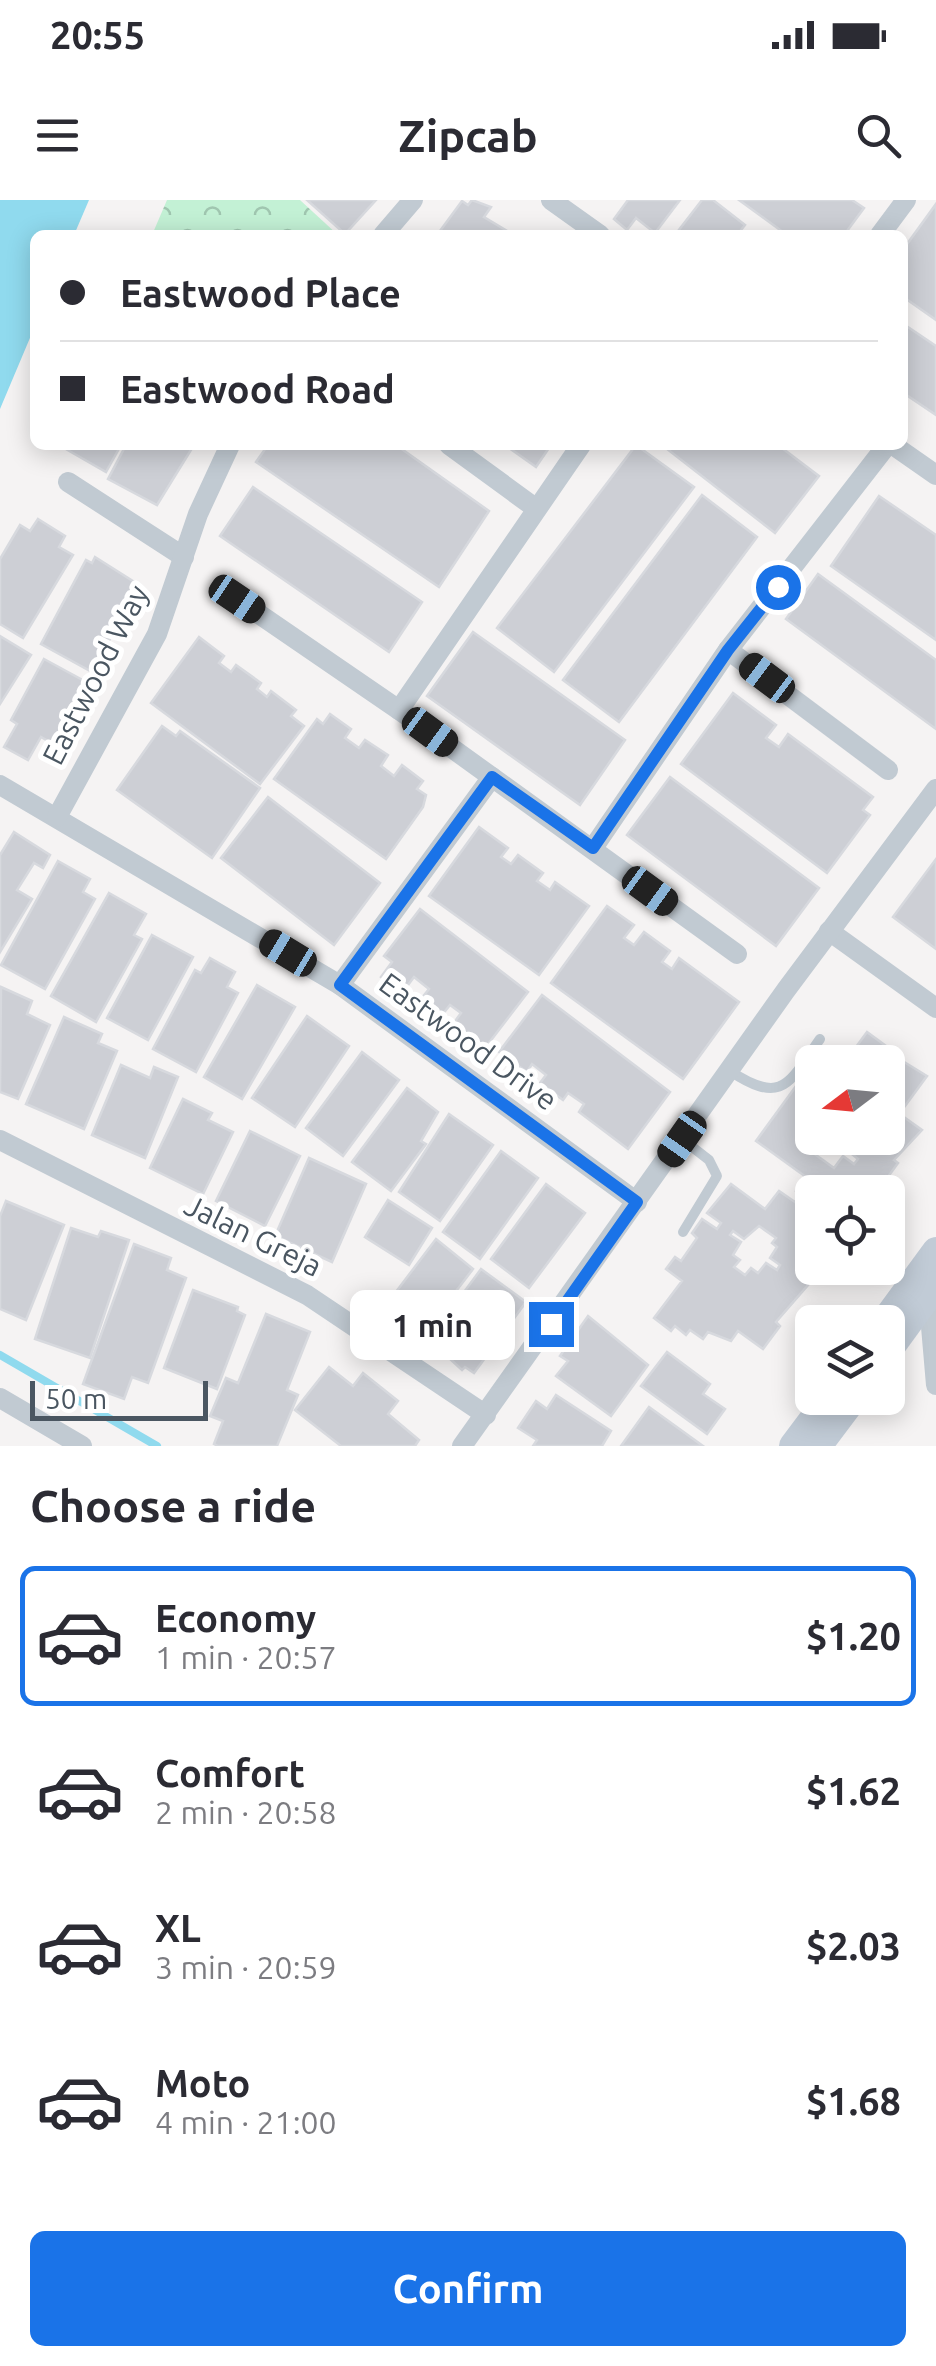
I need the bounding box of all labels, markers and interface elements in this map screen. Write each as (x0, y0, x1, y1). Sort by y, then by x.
text: 20:55 (50, 14, 145, 56)
icon: menu (30, 108, 85, 163)
icon: search (851, 108, 906, 163)
text: Zipcab (398, 110, 538, 161)
text: Eastwood Place (120, 272, 401, 314)
text: Eastwood Road (120, 368, 395, 410)
route start (756, 565, 801, 610)
car (204, 570, 270, 628)
street label: Eastwood Way (35, 579, 155, 770)
car (734, 648, 800, 708)
car (397, 702, 463, 762)
car (617, 861, 683, 921)
car (255, 925, 321, 981)
street label: Eastwood Drive (373, 965, 564, 1117)
north arrow (795, 1045, 905, 1155)
map controls (795, 1045, 905, 1415)
car (653, 1106, 711, 1172)
button: locate (795, 1175, 905, 1285)
street label: Jalan Greja (179, 1187, 327, 1283)
callout: 1 min (351, 1289, 516, 1359)
route end (529, 1302, 574, 1347)
button: layers (795, 1305, 905, 1415)
text: 1 min (392, 1307, 473, 1343)
scale bar (30, 1376, 208, 1420)
text: 50 m (45, 1383, 107, 1414)
text: Choose a ride (30, 1480, 316, 1531)
icon: car (35, 1591, 125, 1681)
text: Economy (155, 1597, 316, 1639)
text: $1.20 (806, 1615, 901, 1657)
text: 1 min · 20:57 (155, 1639, 337, 1675)
icon: car (35, 1746, 125, 1836)
text: Comfort (155, 1752, 305, 1794)
text: $1.62 (806, 1770, 901, 1812)
text: 2 min · 20:58 (155, 1794, 337, 1830)
icon: car (35, 1901, 125, 1991)
text: XL (155, 1907, 201, 1949)
text: $2.03 (806, 1925, 901, 1967)
text: 3 min · 20:59 (155, 1949, 337, 1985)
icon: car (35, 2056, 125, 2146)
text: Moto (155, 2062, 250, 2104)
text: $1.68 (806, 2080, 901, 2122)
text: 4 min · 21:00 (155, 2104, 337, 2140)
button: Confirm (30, 2231, 906, 2346)

